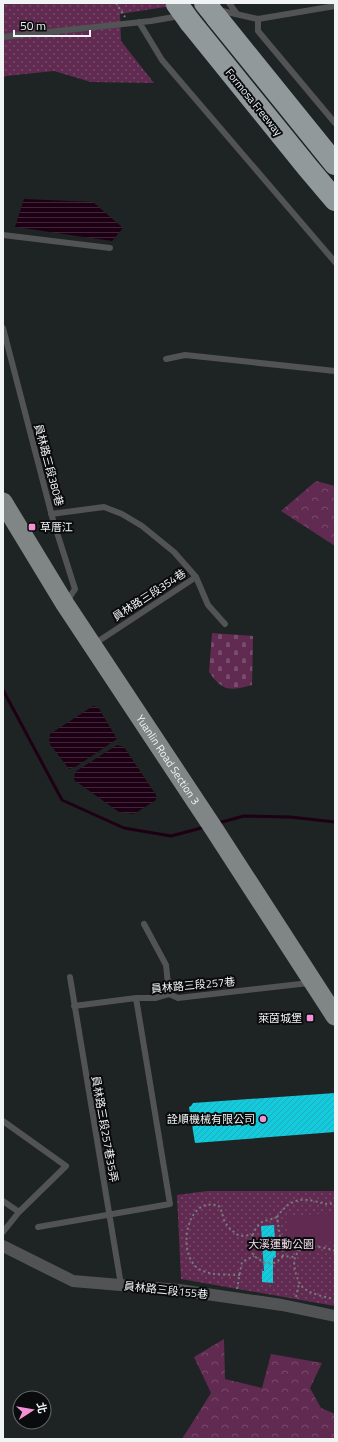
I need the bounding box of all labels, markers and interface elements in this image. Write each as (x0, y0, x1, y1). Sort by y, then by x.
scale bar (14, 12, 90, 38)
text: 50 m (20, 16, 46, 35)
street label: Formosa Freeway (222, 65, 287, 140)
street label: 員林路三段380巷 (30, 422, 68, 508)
place label: 草厝江 (40, 519, 73, 535)
marker: 草厝江 (27, 522, 37, 532)
street label: 員林路三段354巷 (109, 565, 189, 625)
street label: Yuanlin Road Section 3 (132, 711, 204, 808)
street label: 員林路三段257巷 (150, 973, 236, 997)
place label: 萊茵城堡 (258, 1010, 302, 1026)
marker: 萊茵城堡 (305, 1013, 315, 1023)
street label: 員林路三段257巷35弄 (88, 1075, 122, 1183)
place label: 詮順機械有限公司 (167, 1111, 255, 1127)
marker: 詮順機械有限公司 (258, 1114, 268, 1124)
park label: 大溪運動公園 (248, 1236, 314, 1252)
street label: 員林路三段155巷 (123, 1278, 209, 1302)
north arrow (12, 1390, 52, 1430)
text: 北 (33, 1401, 51, 1415)

